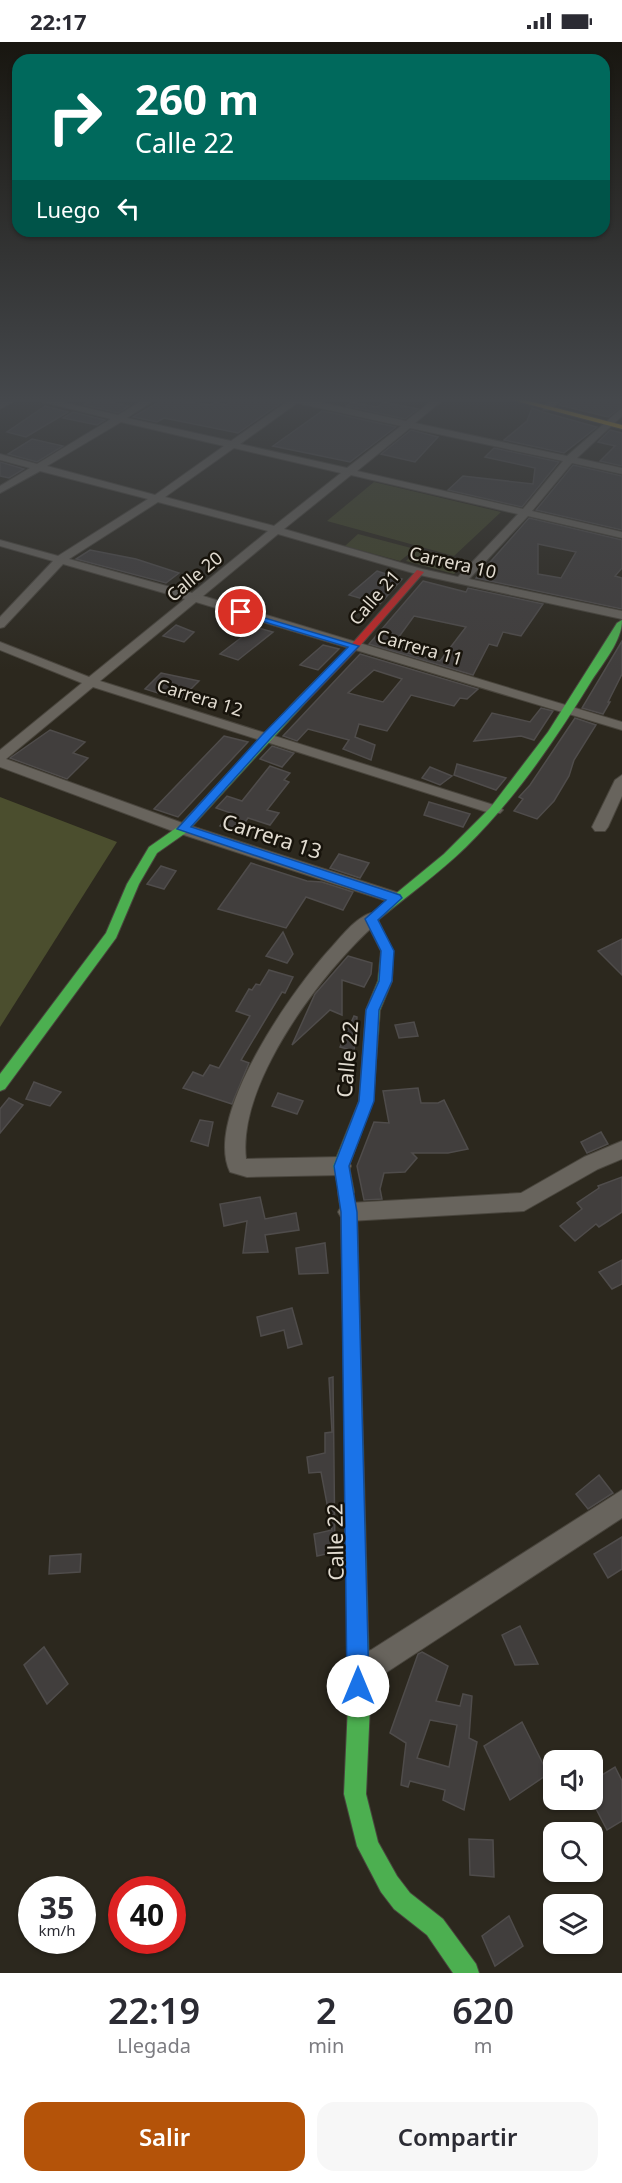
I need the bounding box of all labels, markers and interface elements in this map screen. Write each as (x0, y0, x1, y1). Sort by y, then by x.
text: 22:17 (30, 6, 87, 36)
text: 260 m (135, 70, 259, 127)
icon: right (36, 78, 114, 156)
text: Calle 22 (135, 124, 234, 161)
icon: left (112, 192, 145, 225)
text: Luego (36, 194, 100, 224)
street label: Carrera 10 (407, 540, 499, 584)
street label: Calle 20 (161, 546, 227, 606)
street label: Calle 21 (343, 564, 405, 630)
pin (215, 586, 266, 637)
icon: arrive (224, 595, 257, 628)
street label: Carrera 11 (374, 623, 466, 671)
street label: Carrera 12 (154, 673, 246, 721)
street label: Carrera 13 (219, 807, 325, 865)
street label: Calle 22 (330, 1019, 364, 1099)
street label: Calle 22 (320, 1503, 350, 1581)
position arrow (326, 1654, 390, 1718)
map controls (543, 1750, 603, 1954)
button: sound (543, 1750, 603, 1810)
button: search (543, 1822, 603, 1882)
speed limit sign: 40 (108, 1876, 186, 1954)
text: 35 (40, 1887, 74, 1928)
button: layers (543, 1894, 603, 1954)
text: km/h (39, 1920, 75, 1940)
text: 22:19 (108, 1986, 200, 2035)
text: 2 (316, 1986, 337, 2035)
text: 620 (452, 1986, 514, 2035)
text: Llegada (117, 2032, 191, 2059)
text: min (308, 2032, 344, 2059)
text: m (474, 2032, 493, 2059)
button: Salir (24, 2102, 305, 2171)
button: Compartir (317, 2102, 598, 2171)

